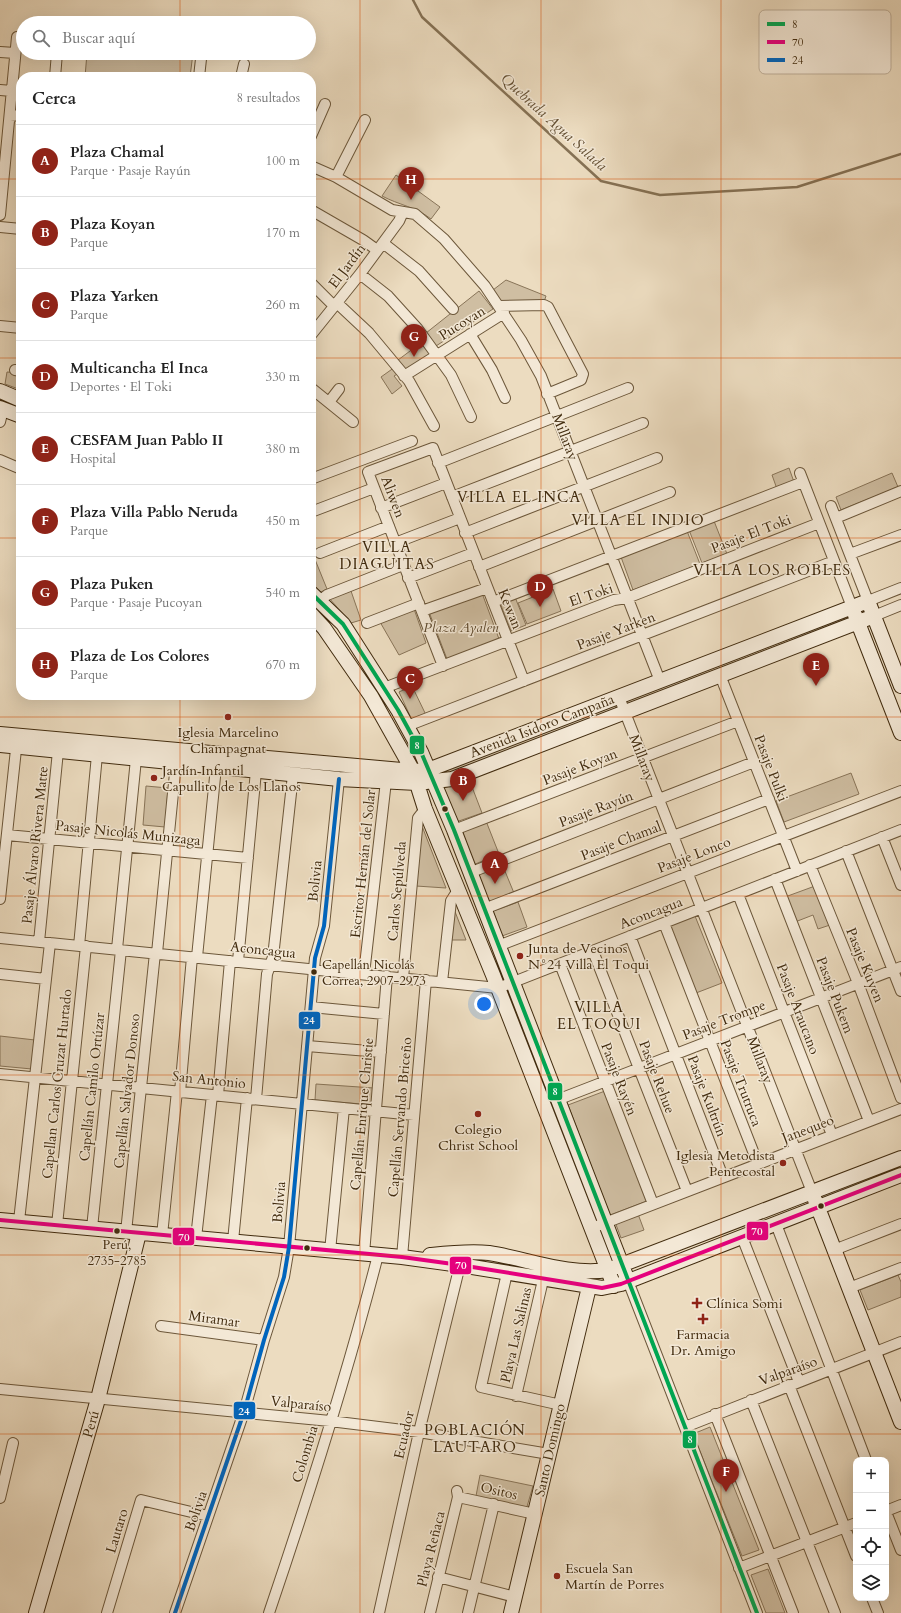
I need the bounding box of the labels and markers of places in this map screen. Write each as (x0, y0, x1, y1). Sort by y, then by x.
pin: H (398, 167, 424, 200)
pin: G (401, 324, 427, 357)
pin: D (527, 574, 553, 607)
pin: E (803, 653, 829, 686)
pin: C (397, 666, 423, 699)
marker: Iglesia Marcelino Champagnat (223, 712, 233, 722)
place label: Iglesia Marcelino Champagnat (177, 723, 279, 758)
place label: Jardín Infantil Capullito de Los Llanos (160, 761, 301, 796)
pin: B (450, 768, 476, 801)
marker: Jardín Infantil Capullito de Los Llanos (149, 773, 159, 783)
unlabelled marker (440, 804, 450, 814)
pin: A (482, 851, 508, 884)
place label: Junta de Vecinos N°24 Villa El Toqui (526, 939, 649, 974)
marker: Junta de Vecinos N°24 Villa El Toqui (515, 951, 525, 961)
place label: Capellán Nicolás Correa, 2907-2973 (322, 956, 426, 990)
marker: Capellán Nicolás Correa, 2907-2973 (309, 967, 319, 977)
marker: Colegio Christ School (473, 1109, 483, 1119)
place label: Colegio Christ School (438, 1120, 518, 1155)
place label: Iglesia Metodista Pentecostal (676, 1146, 775, 1181)
marker: Iglesia Metodista Pentecostal (778, 1158, 788, 1168)
unlabelled marker (816, 1201, 826, 1211)
marker: Perú, 2735-2785 (112, 1226, 122, 1236)
place label: Perú, 2735-2785 (87, 1236, 147, 1270)
unlabelled marker (302, 1243, 312, 1253)
place label: Clínica Somi (706, 1294, 783, 1313)
marker: Clínica Somi (691, 1297, 703, 1309)
marker: Farmacia Dr. Amigo (698, 1314, 708, 1324)
place label: Farmacia Dr. Amigo (671, 1325, 736, 1360)
pin: F (713, 1459, 739, 1492)
place label: Escuela San Martín de Porres (565, 1559, 664, 1594)
marker: Escuela San Martín de Porres (552, 1571, 562, 1581)

